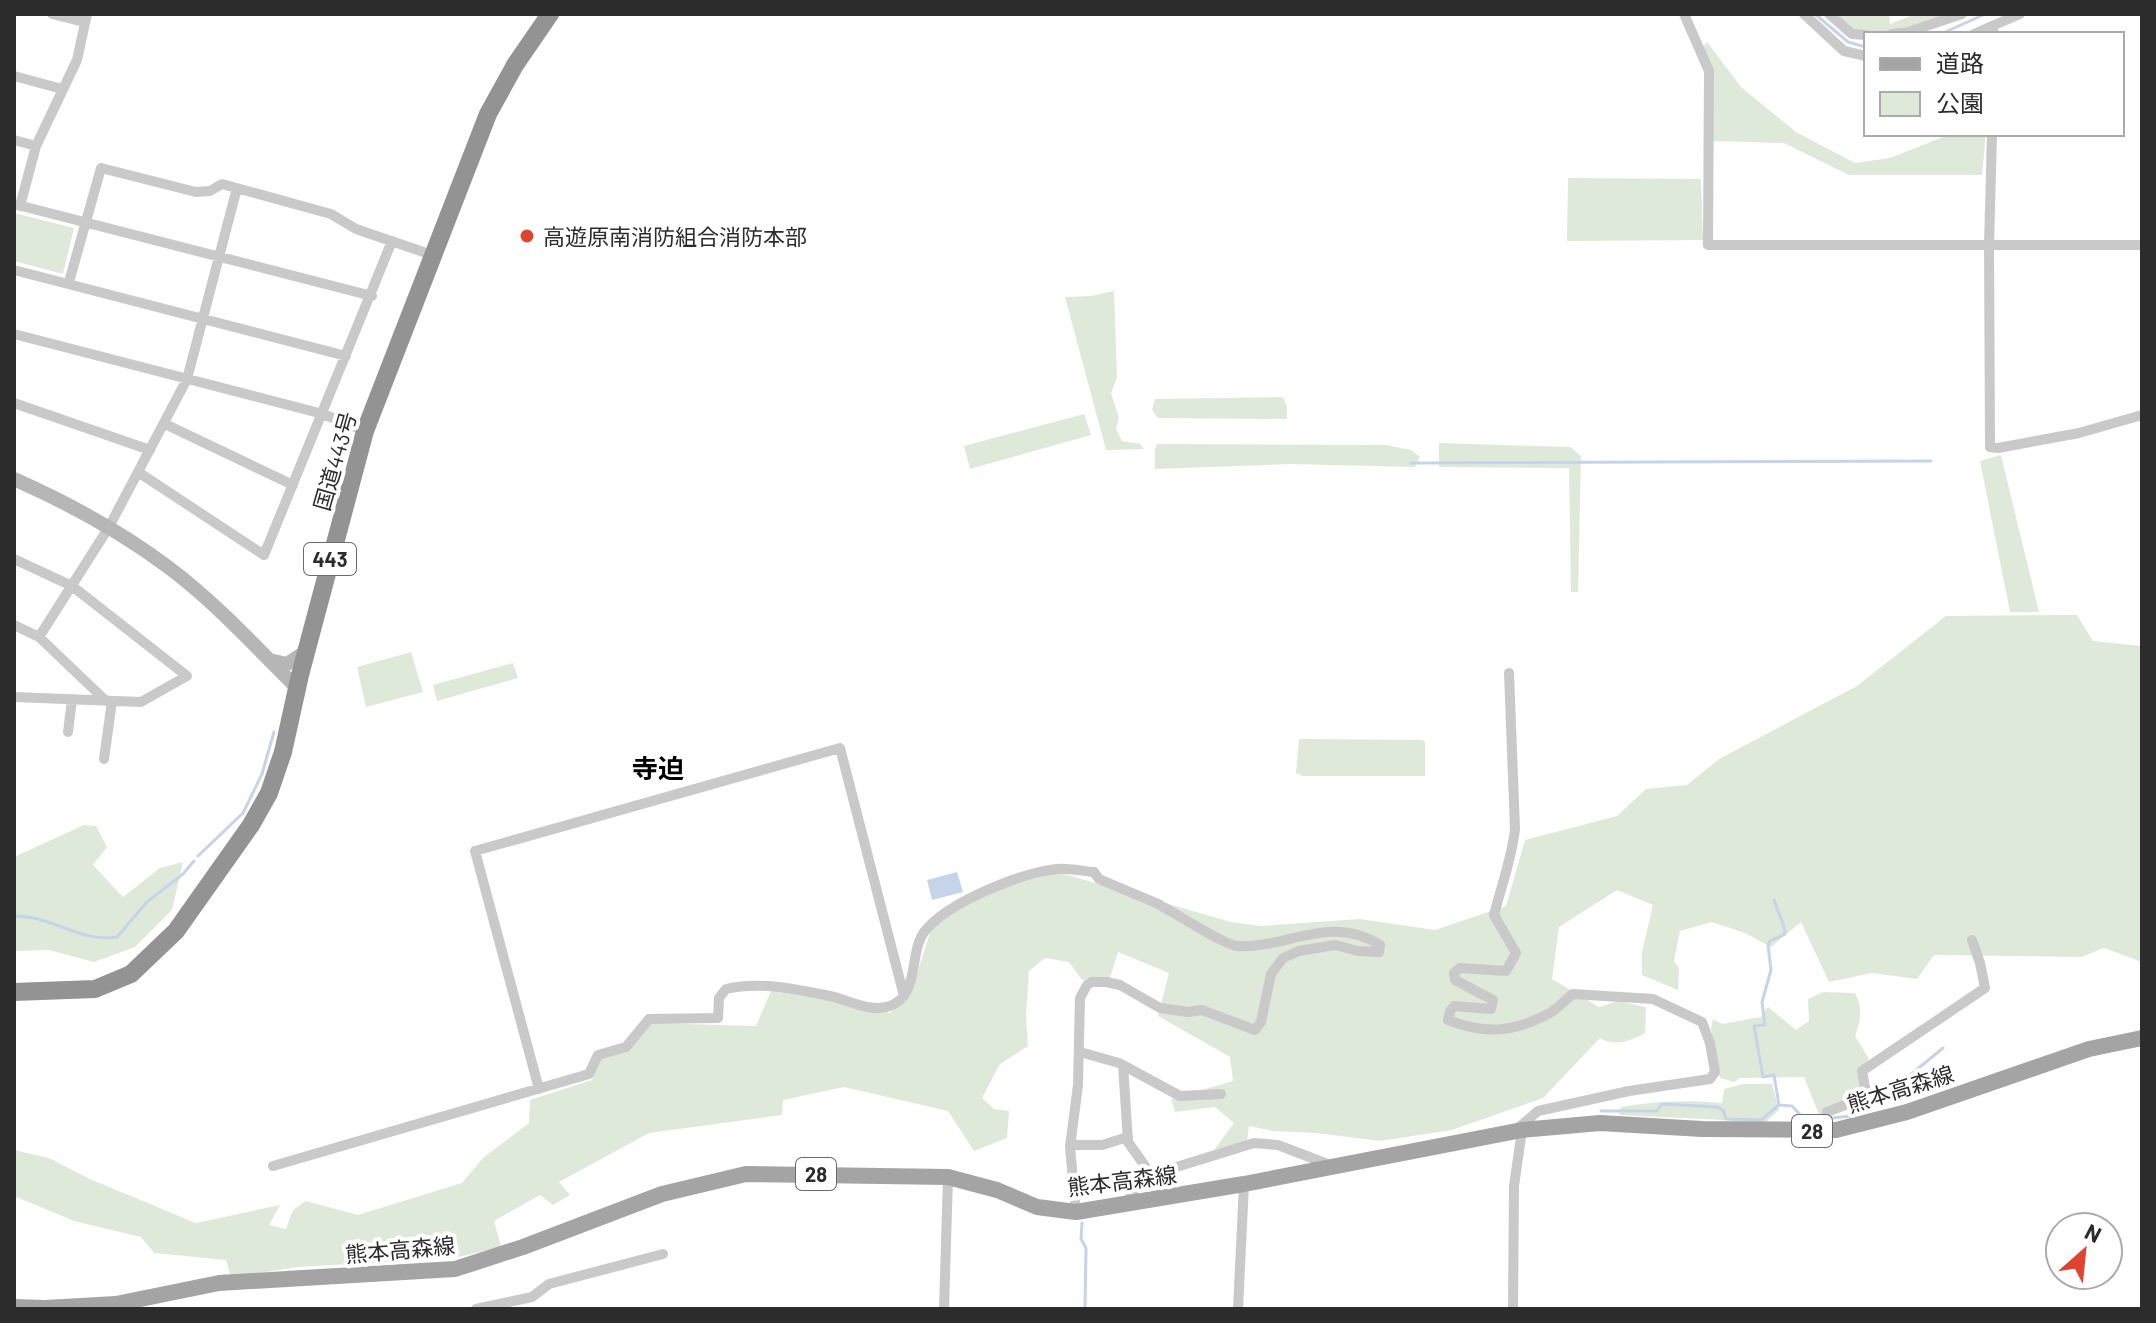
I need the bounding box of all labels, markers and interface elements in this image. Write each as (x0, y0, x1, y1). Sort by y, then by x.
legend (1864, 32, 2124, 136)
text: 道路 (1936, 48, 1984, 77)
text: 公園 (1936, 88, 1984, 117)
place label: 高遊原南消防組合消防本部 (543, 223, 807, 249)
marker: 高遊原南消防組合消防本部 (518, 227, 536, 245)
street label: 国道443号 (308, 409, 360, 513)
road number: 443 (304, 543, 356, 575)
district label: 寺迫 (632, 752, 684, 783)
street label: 熊本高森線 (1844, 1059, 1956, 1117)
road number: 28 (1792, 1115, 1832, 1147)
road number: 28 (796, 1158, 836, 1190)
street label: 熊本高森線 (1066, 1160, 1178, 1200)
north arrow (2044, 1211, 2124, 1291)
text: N (2081, 1217, 2106, 1247)
street label: 熊本高森線 (344, 1231, 456, 1267)

